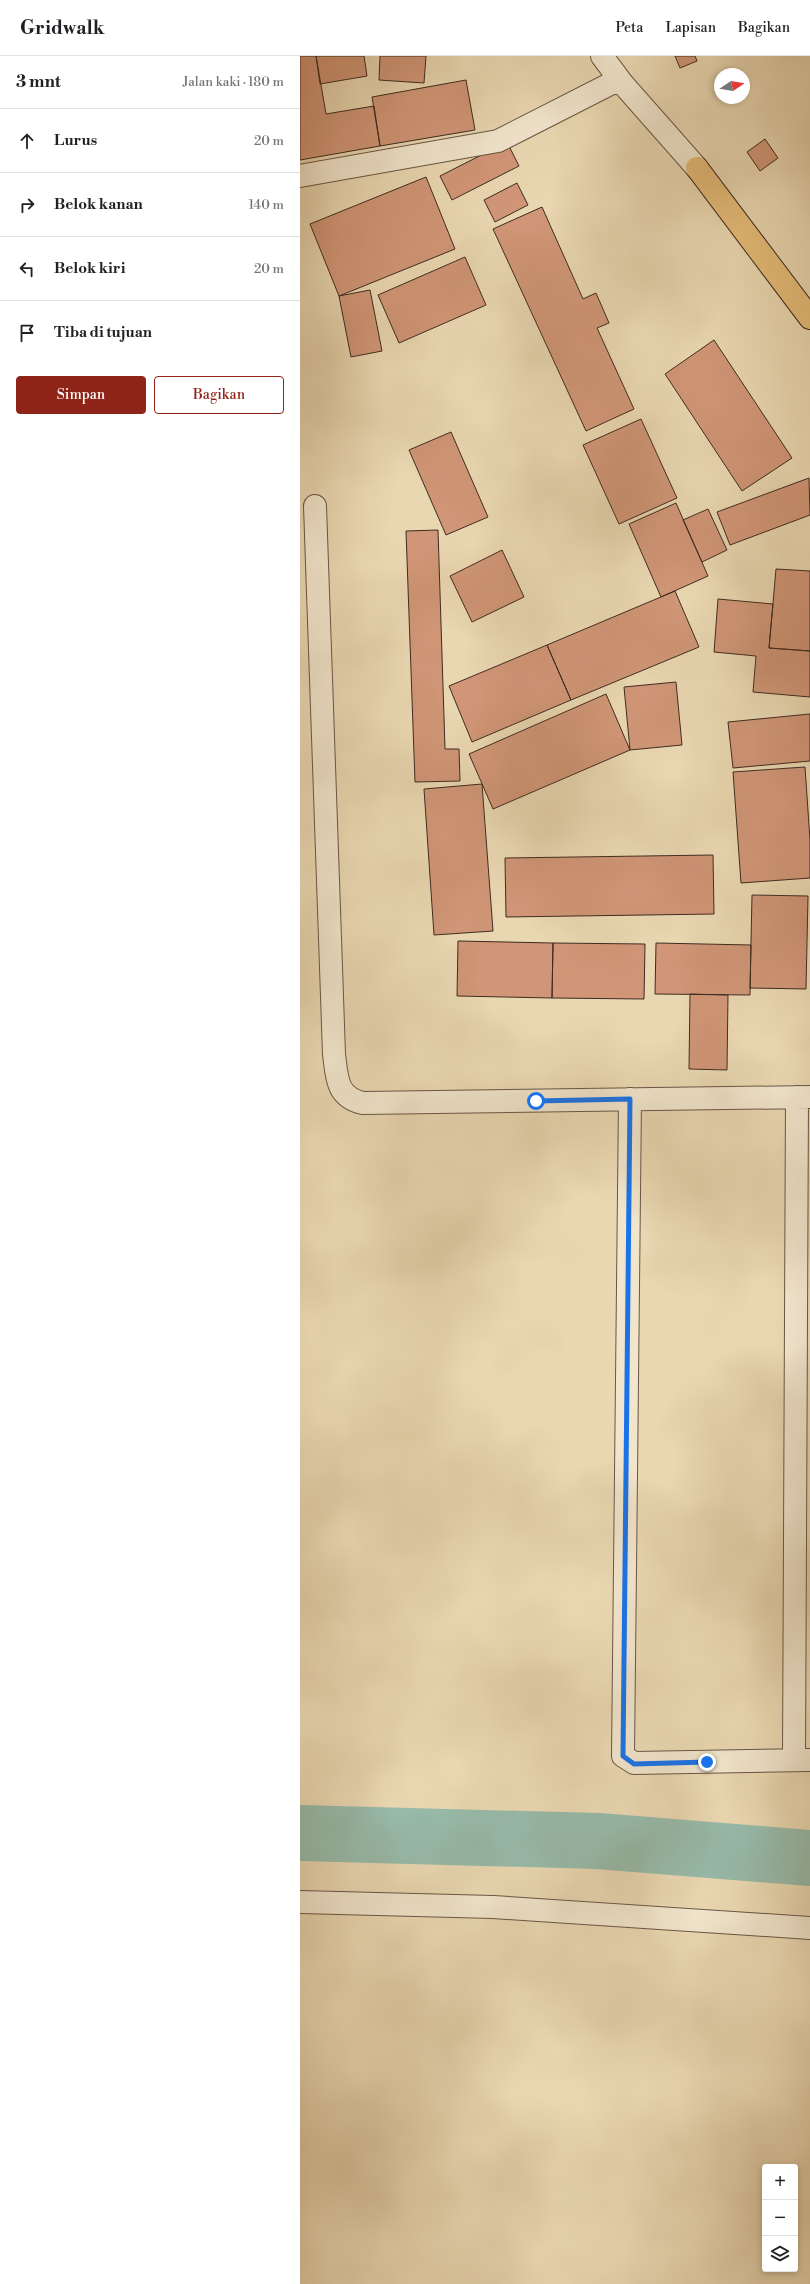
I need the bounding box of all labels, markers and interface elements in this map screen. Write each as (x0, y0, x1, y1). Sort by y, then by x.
text: Gridwalk (20, 16, 104, 40)
text: Peta (615, 19, 643, 37)
text: Lapisan (665, 19, 716, 37)
text: Bagikan (738, 19, 790, 37)
north arrow (714, 68, 750, 104)
text: 3 mnt (16, 71, 61, 93)
text: Jalan kaki · 180 m (183, 74, 284, 90)
icon: ahead (16, 130, 38, 152)
text: Lurus (54, 131, 97, 150)
text: 20 m (254, 133, 284, 149)
icon: right (16, 194, 38, 216)
text: Belok kanan (54, 195, 143, 214)
text: 140 m (248, 197, 284, 213)
icon: left (16, 258, 38, 280)
text: Belok kiri (54, 259, 125, 278)
text: 20 m (254, 261, 284, 277)
icon: arrive (16, 322, 38, 344)
text: Tiba di tujuan (54, 323, 152, 342)
button: Simpan (16, 376, 146, 414)
button: Bagikan (154, 376, 284, 414)
route start (527, 1092, 545, 1110)
route end (698, 1753, 716, 1771)
map controls (762, 2164, 798, 2272)
button: + (762, 2164, 798, 2200)
button: − (762, 2200, 798, 2236)
button: layers (762, 2236, 798, 2272)

